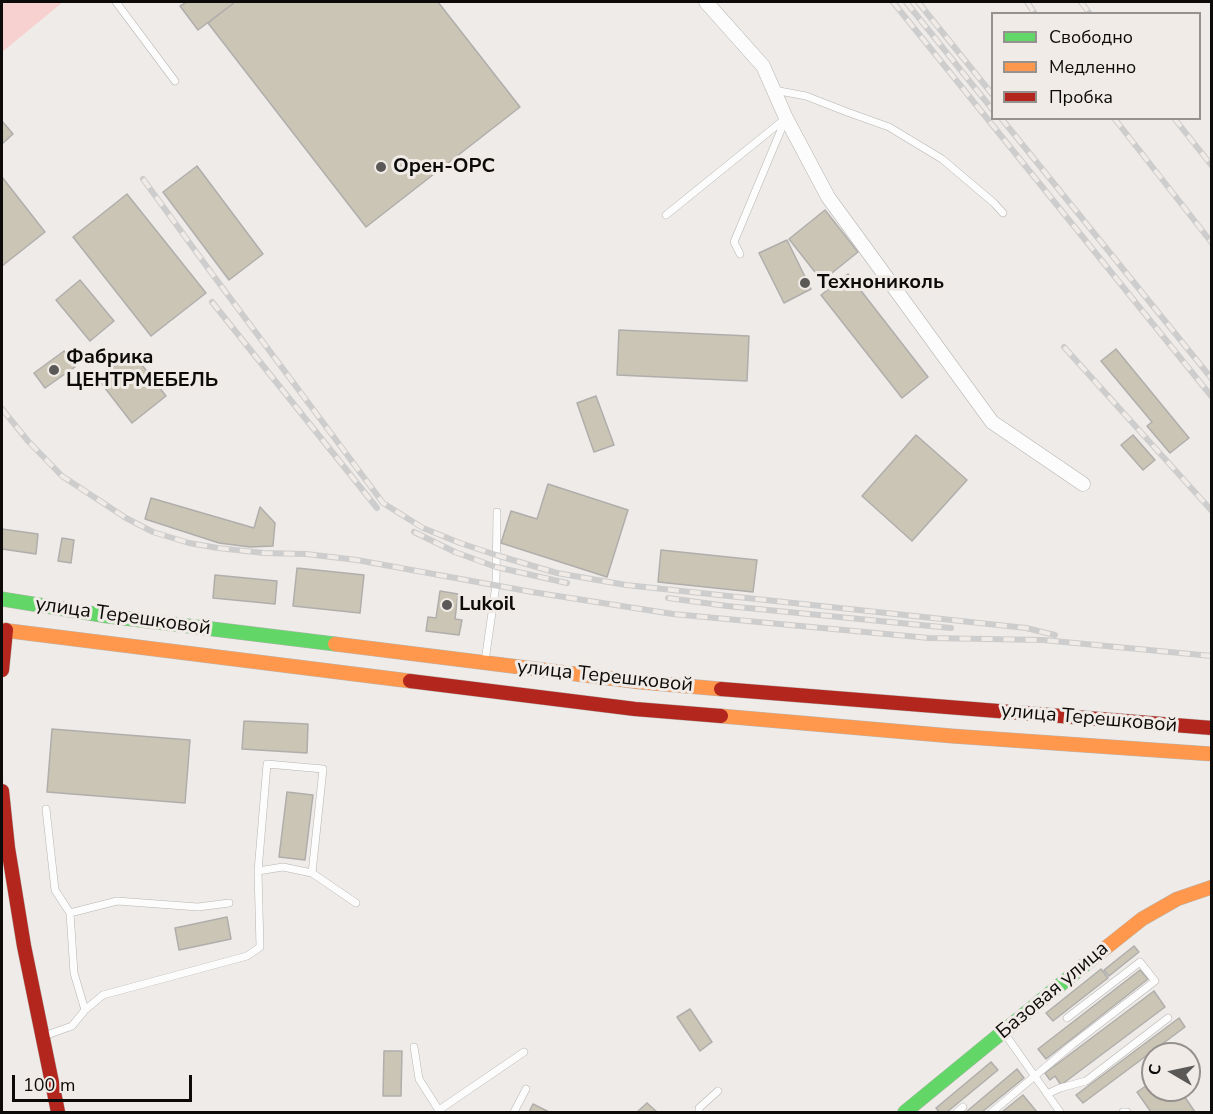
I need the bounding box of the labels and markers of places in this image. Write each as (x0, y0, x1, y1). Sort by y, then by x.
place label: Орен-ОРС (393, 155, 495, 179)
marker: Орен-ОРС (374, 160, 388, 174)
place label: Технониколь (817, 271, 944, 295)
marker: Технониколь (798, 276, 812, 290)
place label: Фабрика ЦЕНТРМЕБЕЛЬ (66, 346, 218, 393)
marker: Фабрика ЦЕНТРМЕБЕЛЬ (47, 363, 61, 377)
place label: Lukoil (459, 593, 515, 617)
marker: Lukoil (440, 598, 454, 612)

